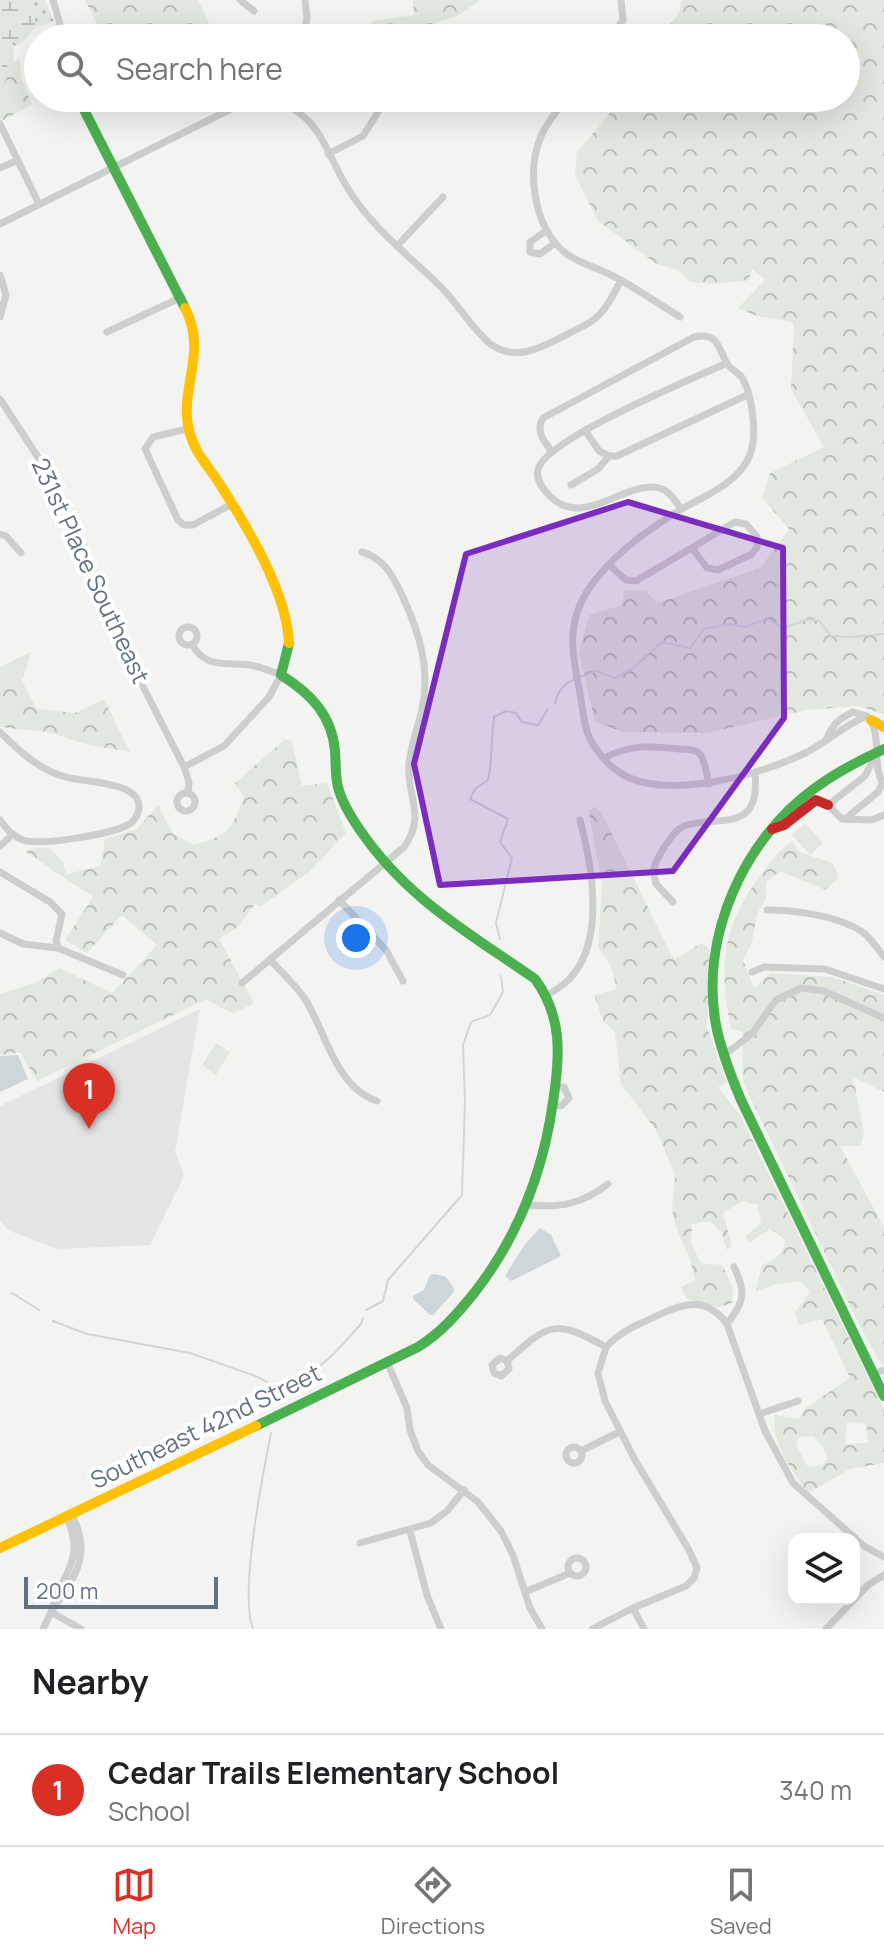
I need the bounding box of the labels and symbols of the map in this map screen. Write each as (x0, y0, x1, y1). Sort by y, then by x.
street label: 231st Place Southeast (25, 452, 158, 688)
your location (336, 918, 376, 958)
pin: 1 (63, 1063, 115, 1129)
street label: Southeast 42nd Street (85, 1355, 326, 1496)
scale bar (24, 1573, 218, 1609)

